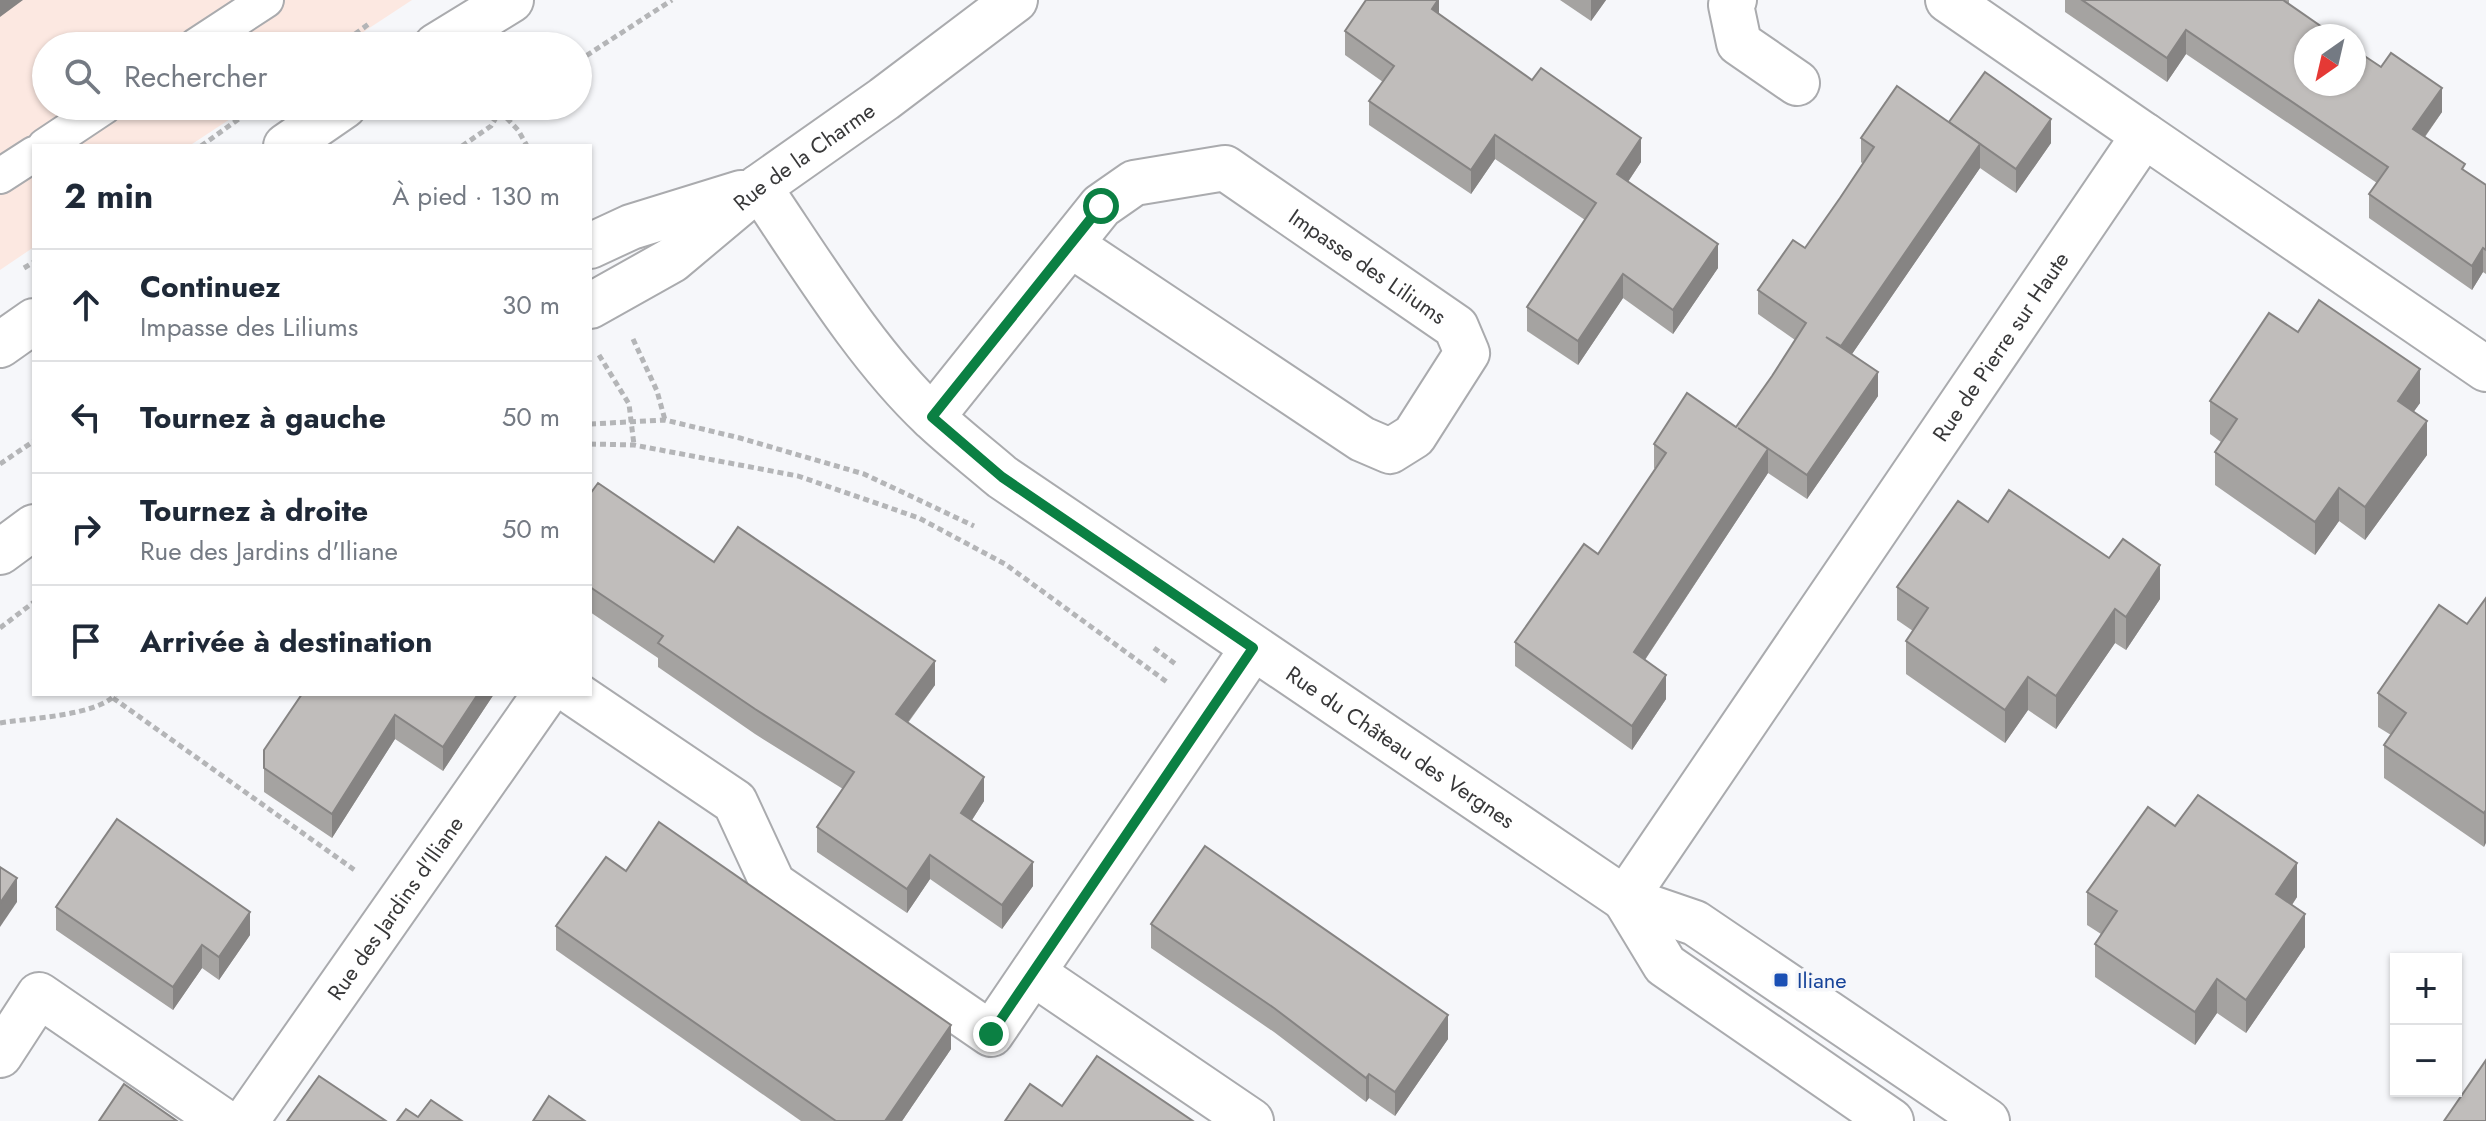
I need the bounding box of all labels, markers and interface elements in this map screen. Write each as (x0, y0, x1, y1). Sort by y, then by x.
north arrow (2294, 24, 2366, 96)
search box (32, 32, 592, 120)
icon: search (60, 54, 104, 98)
text: Rechercher (124, 55, 267, 98)
street label: Rue de la Charme (726, 94, 881, 218)
text: 2 min (64, 172, 153, 221)
text: À pied · 130 m (392, 177, 560, 215)
route start (1083, 188, 1119, 224)
street label: Impasse des Liliums (1282, 201, 1453, 332)
street label: Rue de Pierre sur Haute (1924, 245, 2076, 448)
text: Continuez (140, 265, 281, 308)
icon: ahead (64, 283, 108, 327)
text: 30 m (502, 286, 560, 324)
text: Impasse des Liliums (140, 308, 358, 346)
icon: left (64, 395, 108, 439)
text: Tournez à gauche (140, 396, 386, 439)
text: 50 m (502, 398, 560, 436)
text: Tournez à droite (140, 489, 368, 532)
icon: right (64, 507, 108, 551)
text: 50 m (502, 510, 560, 548)
text: Rue des Jardins d'Iliane (140, 532, 398, 570)
icon: arrive (64, 619, 108, 663)
text: Arrivée à destination (140, 620, 432, 663)
street label: Rue du Château des Vergnes (1280, 658, 1522, 836)
street label: Rue des Jardins d'Iliane (319, 809, 471, 1007)
map controls (2390, 953, 2462, 1097)
button: + (2390, 953, 2462, 1025)
place label: Iliane (1797, 964, 1847, 996)
marker: Iliane (1772, 971, 1790, 989)
route end (973, 1016, 1009, 1052)
button: − (2390, 1025, 2462, 1097)

